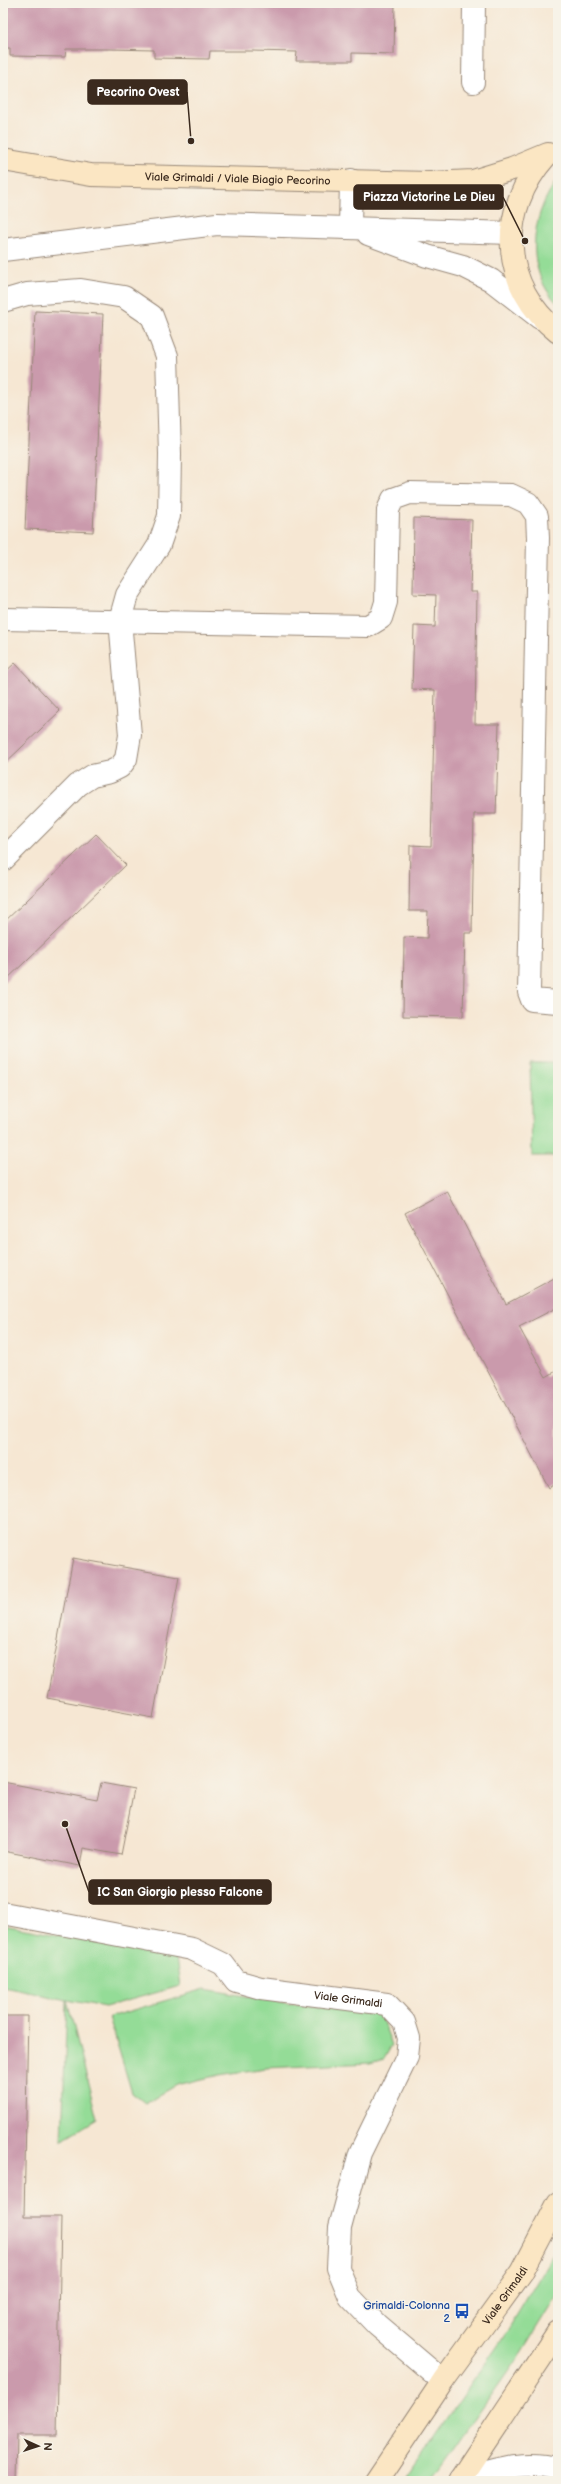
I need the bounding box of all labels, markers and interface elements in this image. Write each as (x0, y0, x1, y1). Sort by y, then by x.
callout: Pecorino Ovest (88, 80, 187, 104)
text: Pecorino Ovest (97, 85, 179, 100)
street label: Viale Grimaldi / Viale Biagio Pecorino (145, 170, 331, 188)
callout: Piazza Victorine Le Dieu (354, 185, 503, 209)
text: Piazza Victorine Le Dieu (363, 190, 495, 205)
callout: IC San Giorgio plesso Falcone (89, 1880, 271, 1904)
text: IC San Giorgio plesso Falcone (97, 1885, 263, 1900)
street label: Viale Grimaldi (313, 1989, 383, 2010)
street label: Viale Grimaldi (480, 2264, 531, 2328)
place label: Grimaldi-Colonna 2 (363, 2299, 451, 2325)
bus stop icon: Grimaldi-Colonna 2 (453, 2302, 471, 2320)
north arrow (18, 2426, 58, 2466)
text: N (41, 2442, 54, 2451)

